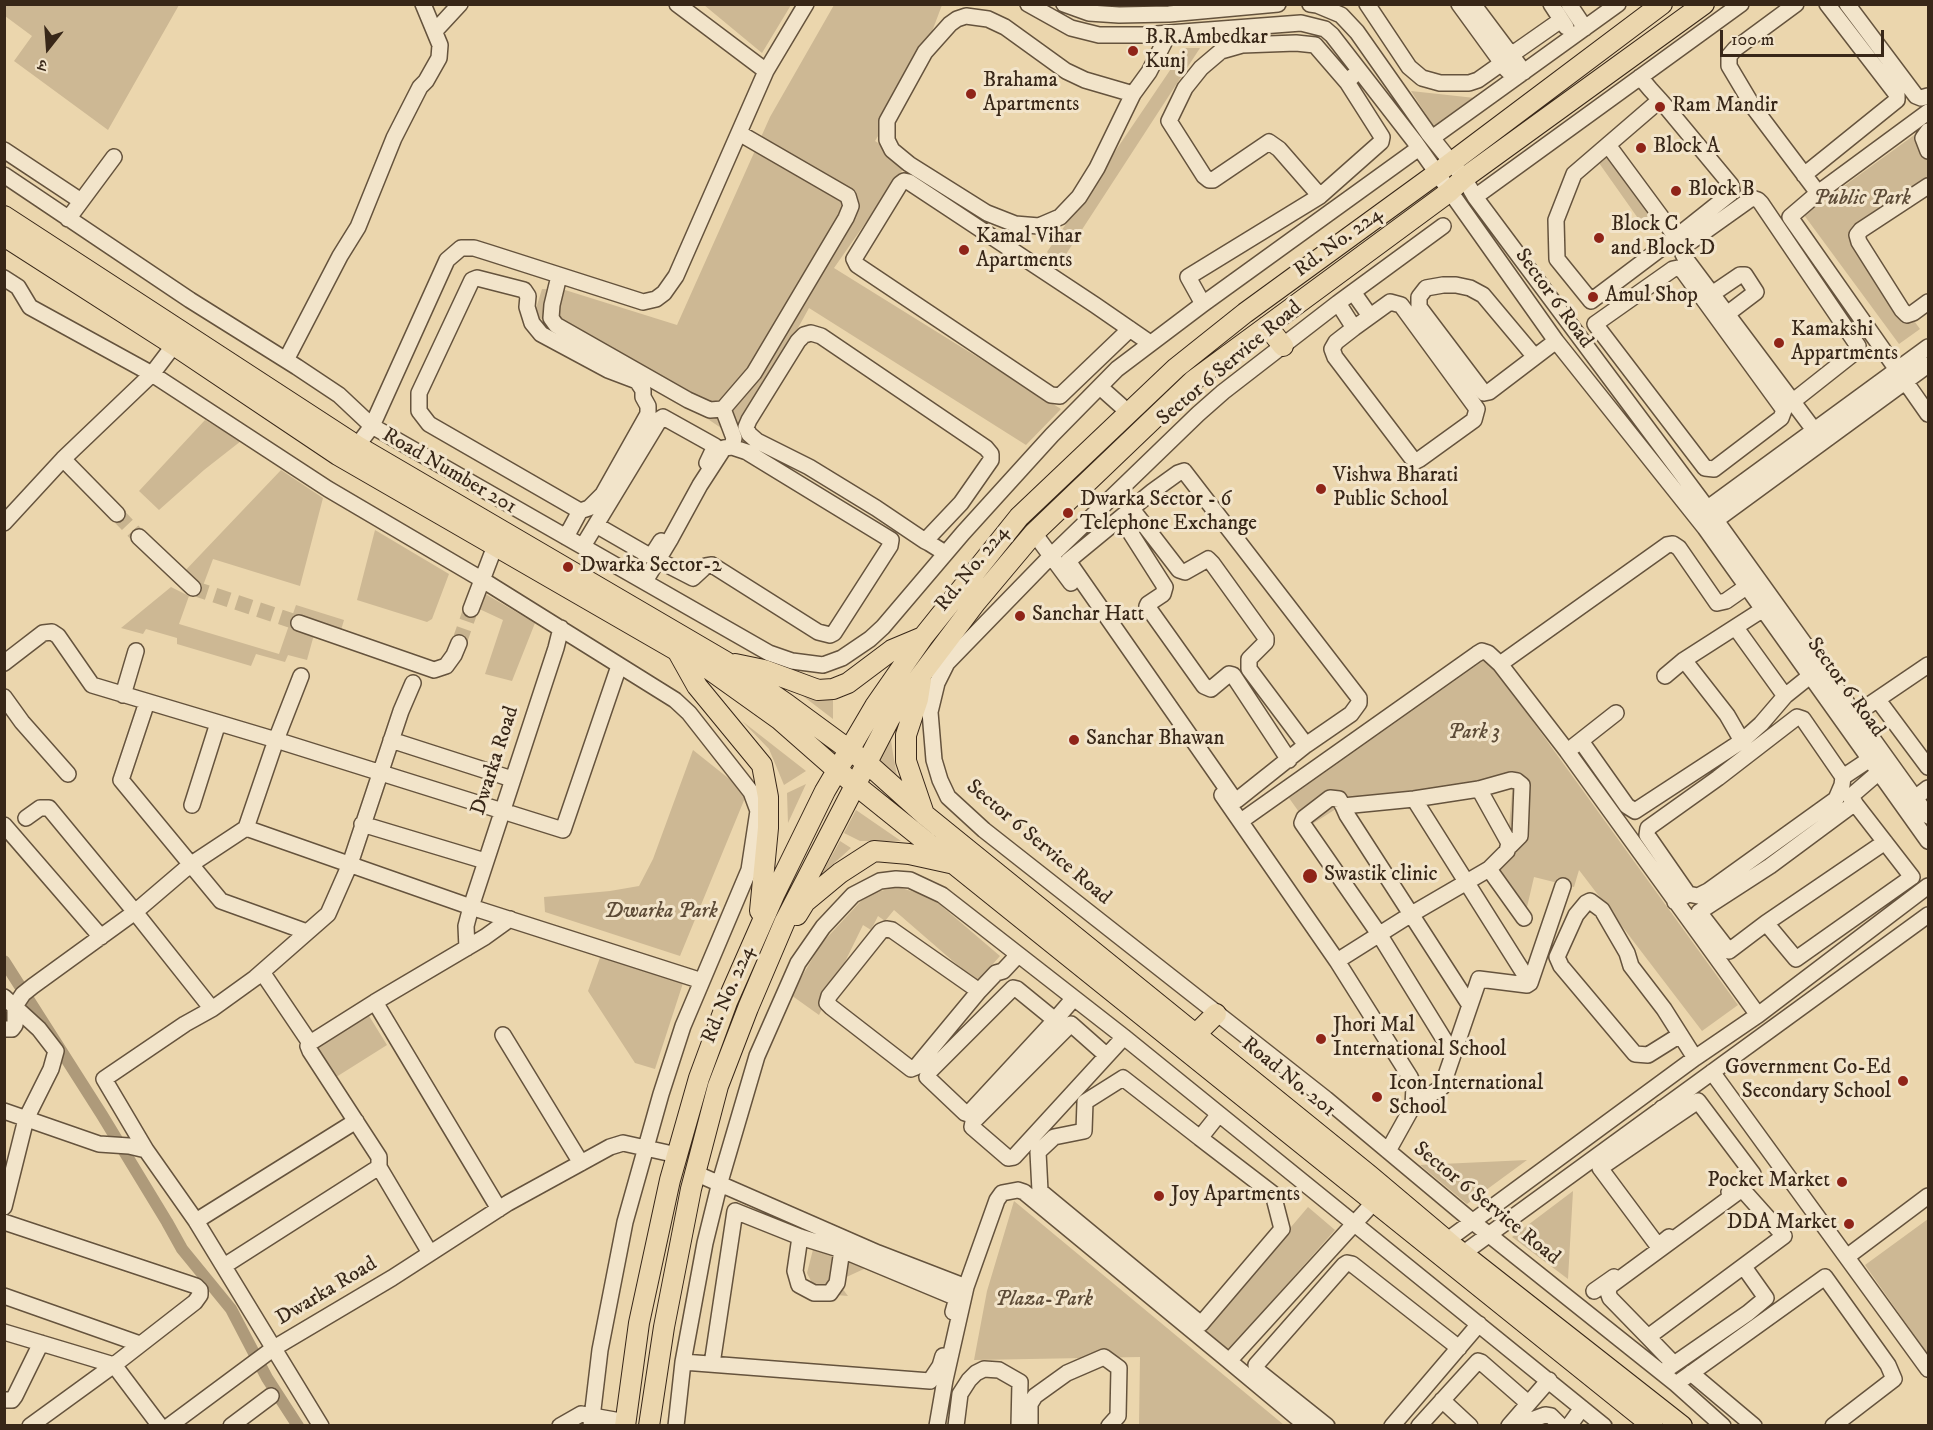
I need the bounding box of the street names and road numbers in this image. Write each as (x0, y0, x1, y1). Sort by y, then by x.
street label: Rd. No. 224 (1290, 202, 1388, 284)
street label: Sector 6 Road (1508, 244, 1598, 354)
street label: Sector 6 Service Road (1152, 296, 1308, 432)
street label: Road Number 201 (377, 423, 521, 521)
street label: Rd. No. 224 (931, 521, 1015, 617)
street label: Sector 6 Road (1800, 633, 1890, 743)
street label: Dwarka Road (467, 703, 525, 819)
street label: Sector 6 Service Road (960, 775, 1116, 911)
street label: Rd. No. 224 (697, 943, 761, 1047)
street label: Road No. 201 (1236, 1032, 1340, 1124)
street label: Sector 6 Service Road (1408, 1137, 1564, 1271)
street label: Dwarka Road (272, 1252, 382, 1332)

